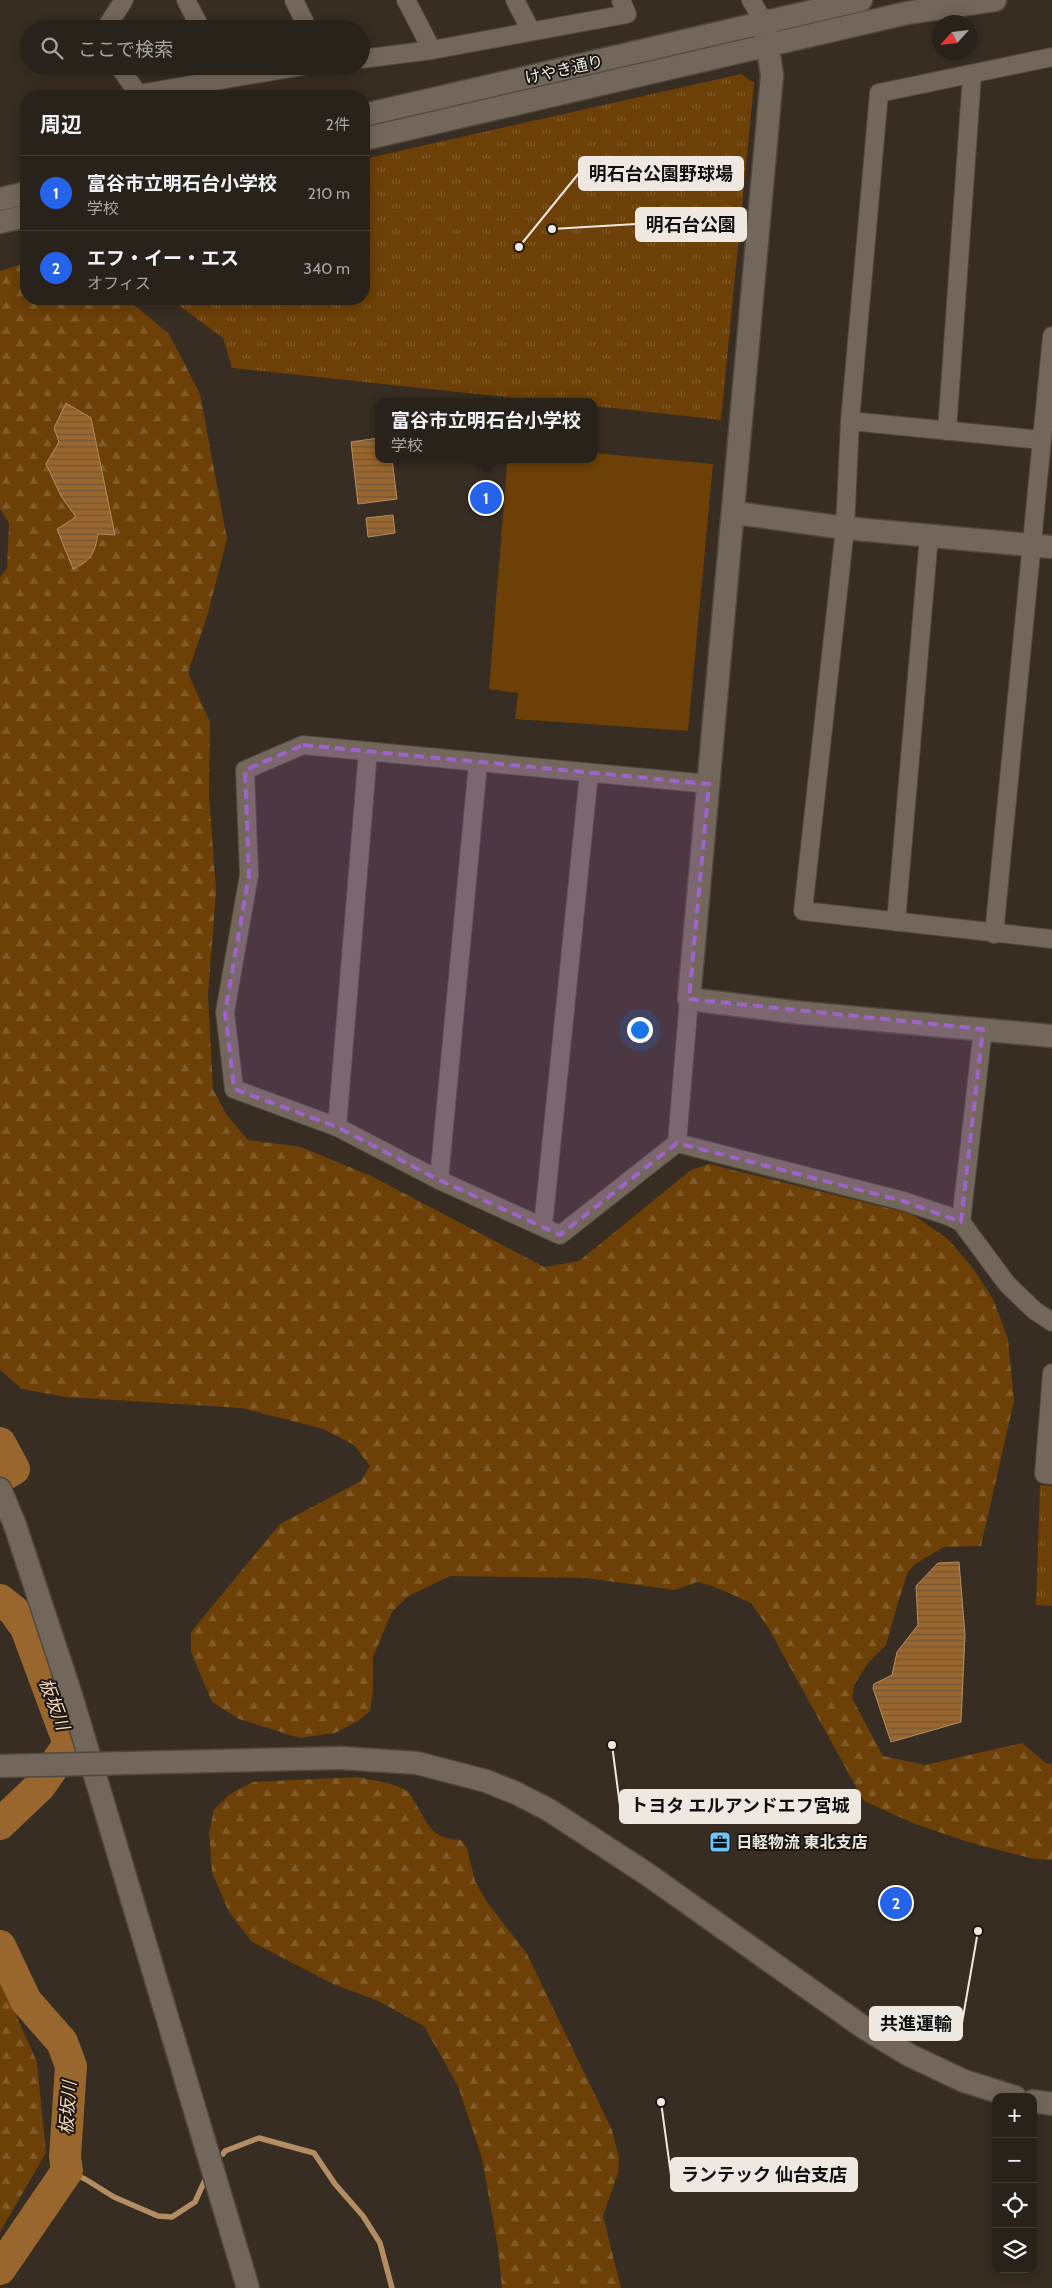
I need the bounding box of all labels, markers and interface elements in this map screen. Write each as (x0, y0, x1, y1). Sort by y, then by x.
north arrow (932, 15, 977, 60)
search box (20, 20, 370, 75)
icon: search (38, 34, 66, 62)
text: ここで検索 (78, 38, 173, 61)
street label: けやき通り (523, 51, 605, 88)
text: 周辺 (40, 112, 82, 137)
text: 2件 (326, 115, 350, 134)
callout: 明石台公園野球場 (579, 157, 743, 190)
text: 明石台公園野球場 (589, 163, 733, 185)
text: 富谷市立明石台小学校 (87, 172, 277, 195)
text: 1 (53, 184, 59, 203)
text: 210 m (308, 184, 350, 203)
text: 学校 (87, 199, 119, 218)
callout: 明石台公園 (636, 208, 746, 241)
text: 明石台公園 (646, 214, 736, 236)
text: エフ・イー・エス (87, 247, 239, 270)
text: 2 (52, 259, 60, 278)
text: 340 m (303, 259, 350, 278)
text: オフィス (87, 274, 151, 293)
popup (375, 398, 597, 463)
text: 富谷市立明石台小学校 (391, 409, 581, 432)
text: 学校 (391, 436, 423, 455)
pin: 1 (470, 479, 502, 517)
your location (627, 1017, 653, 1043)
water label: 板坂川 (34, 1675, 75, 1735)
callout: トヨタ エルアンドエフ宮城 (620, 1790, 860, 1823)
text: トヨタ エルアンドエフ宮城 (630, 1795, 850, 1817)
office icon: 日軽物流 東北支店 (708, 1830, 732, 1854)
place label: 日軽物流 東北支店 (736, 1833, 868, 1852)
pin: 2 (880, 1884, 912, 1922)
callout: 共進運輸 (870, 2007, 962, 2040)
text: 共進運輸 (880, 2013, 952, 2035)
water label: 板坂川 (55, 2078, 81, 2136)
map controls (992, 2093, 1037, 2273)
button: + (992, 2093, 1037, 2138)
button: − (992, 2138, 1037, 2183)
callout: ランテック 仙台支店 (671, 2158, 857, 2191)
text: ランテック 仙台支店 (681, 2164, 847, 2186)
button: locate (992, 2183, 1037, 2228)
button: layers (992, 2228, 1037, 2273)

